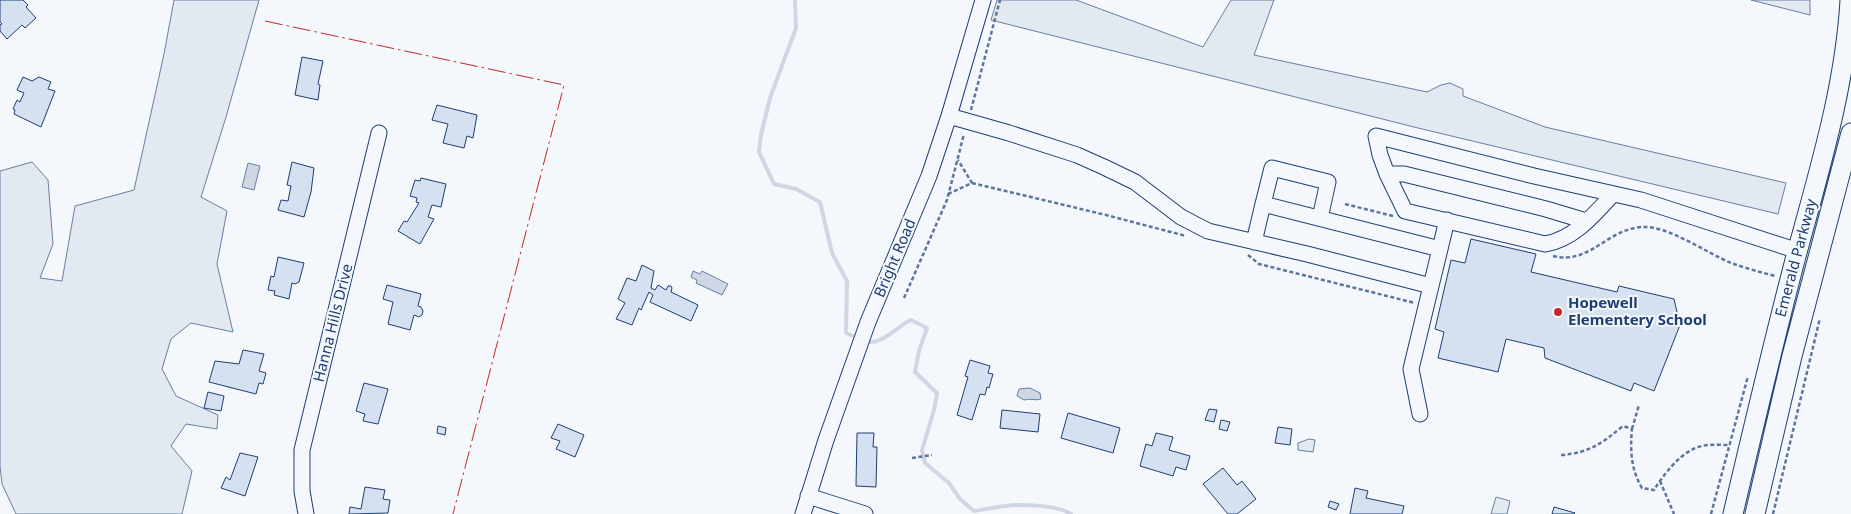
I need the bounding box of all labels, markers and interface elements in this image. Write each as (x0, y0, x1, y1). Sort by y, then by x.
street label: Emerald Parkway (1770, 196, 1821, 319)
street label: Bright Road (869, 215, 920, 300)
street label: Hanna Hills Drive (308, 261, 356, 384)
place label: Hopewell Elementery School (1568, 292, 1707, 329)
marker: Hopewell Elementery School (1552, 306, 1564, 318)

